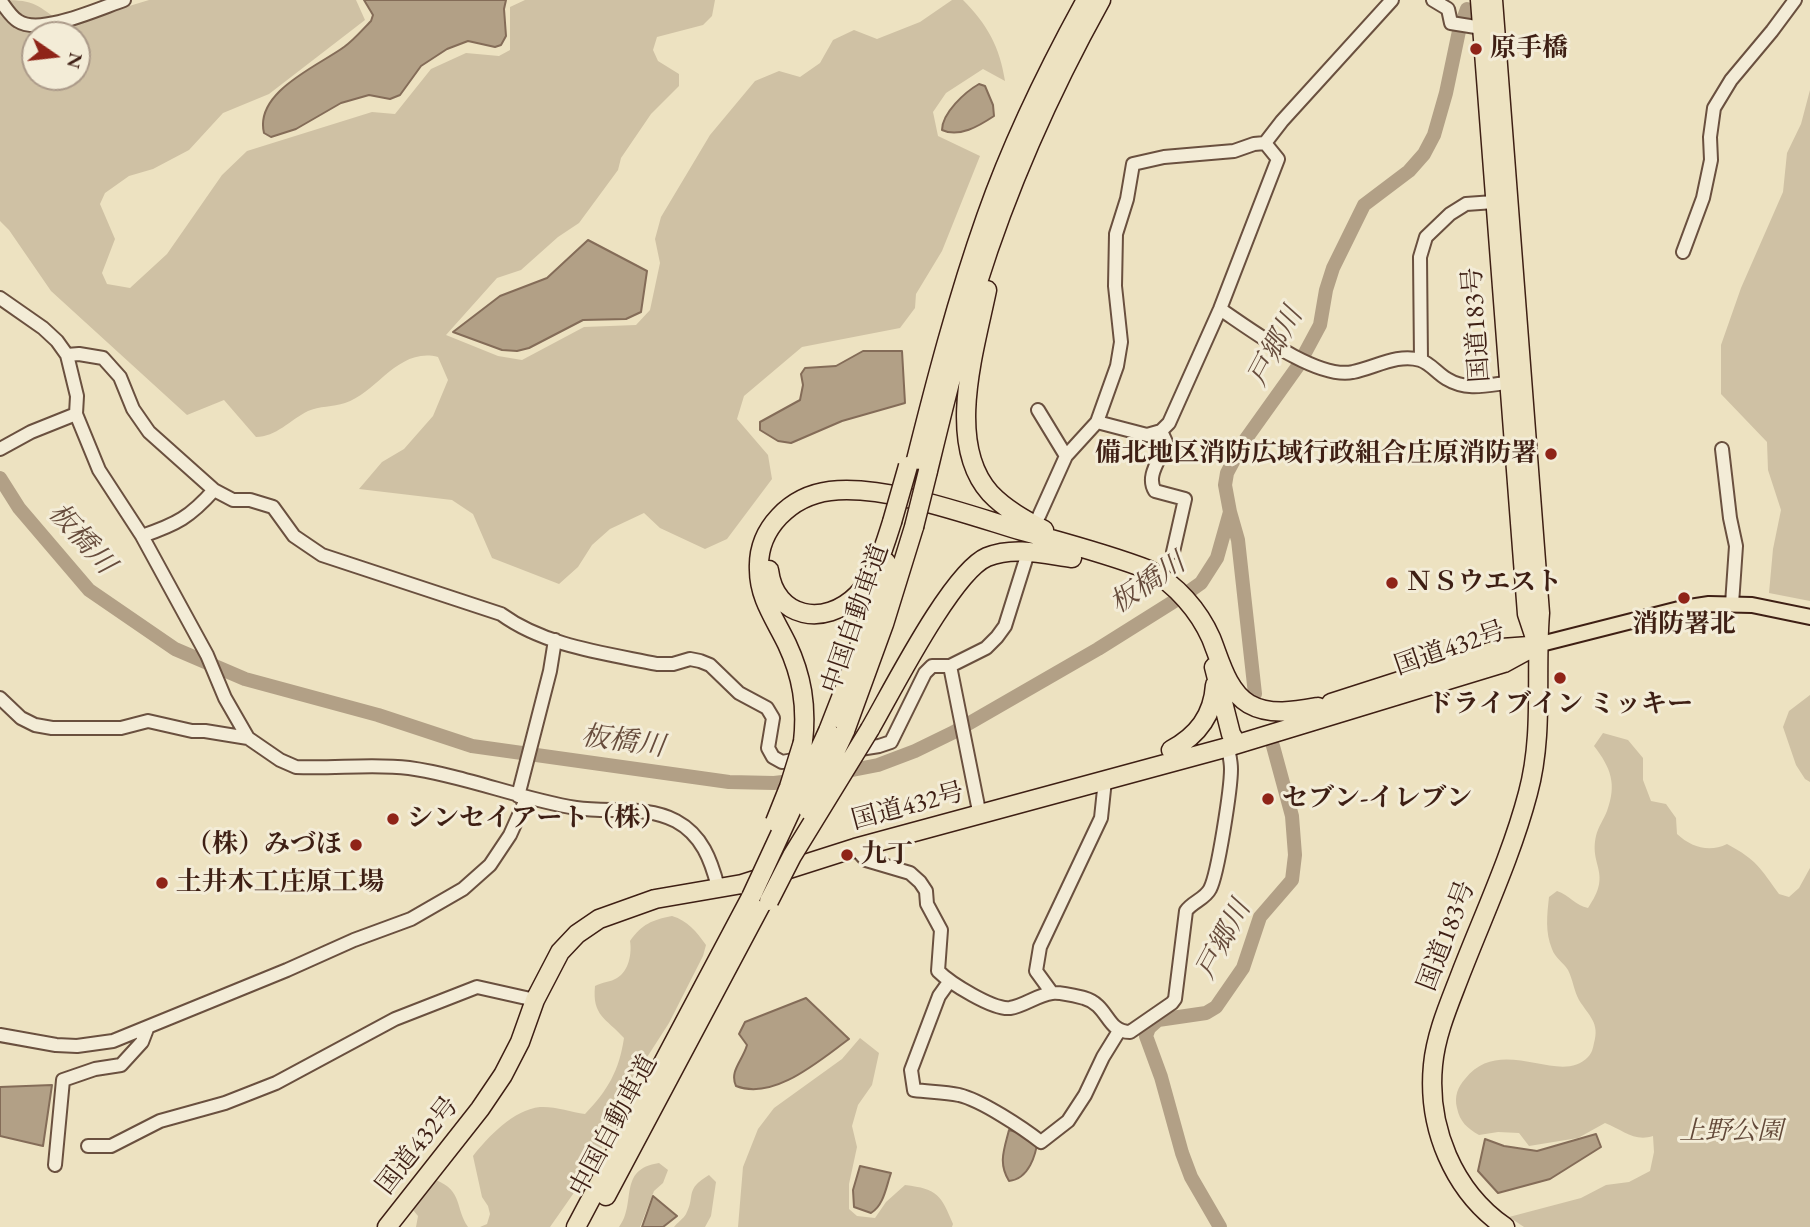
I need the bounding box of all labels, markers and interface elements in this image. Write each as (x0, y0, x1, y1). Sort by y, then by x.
north arrow (21, 21, 91, 91)
place label: 原手橋 (1490, 33, 1568, 65)
marker: 原手橋 (1468, 41, 1484, 57)
text: N (61, 50, 89, 71)
street label: 国道183号 (1457, 266, 1497, 384)
water label: 戸郷川 (1241, 302, 1311, 392)
place label: 備北地区消防広域行政組合庄原消防署 (1095, 438, 1537, 470)
marker: 備北地区消防広域行政組合庄原消防署 (1543, 446, 1559, 462)
water label: 板橋川 (40, 497, 122, 581)
street label: 中国自動車道 (816, 540, 896, 698)
water label: 板橋川 (1104, 547, 1192, 621)
place label: ＮＳウエスト (1406, 567, 1562, 599)
marker: ＮＳウエスト (1384, 575, 1400, 591)
marker: 消防署北 (1676, 590, 1692, 606)
place label: 消防署北 (1632, 609, 1736, 641)
street label: 国道432号 (1390, 615, 1510, 683)
marker: ドライブイン ミッキー (1552, 670, 1568, 686)
place label: ドライブイン ミッキー (1427, 689, 1693, 721)
water label: 板橋川 (579, 720, 667, 764)
street label: 国道432号 (848, 777, 968, 837)
place label: セブン-イレブン (1282, 783, 1472, 815)
marker: セブン-イレブン (1260, 791, 1276, 807)
place label: シンセイアート（株） (407, 803, 666, 835)
marker: シンセイアート（株） (385, 811, 401, 827)
place label: （株）みづほ (186, 829, 342, 861)
marker: （株）みづほ (348, 837, 364, 853)
place label: 九丁 (861, 839, 913, 871)
marker: 九丁 (839, 847, 855, 863)
place label: 土井木工庄原工場 (176, 867, 384, 899)
marker: 土井木工庄原工場 (154, 875, 170, 891)
street label: 国道183号 (1412, 877, 1482, 995)
water label: 戸郷川 (1189, 895, 1259, 985)
street label: 中国自動車道 (564, 1050, 664, 1202)
street label: 国道432号 (370, 1091, 466, 1201)
park label: 上野公園 (1679, 1116, 1783, 1148)

